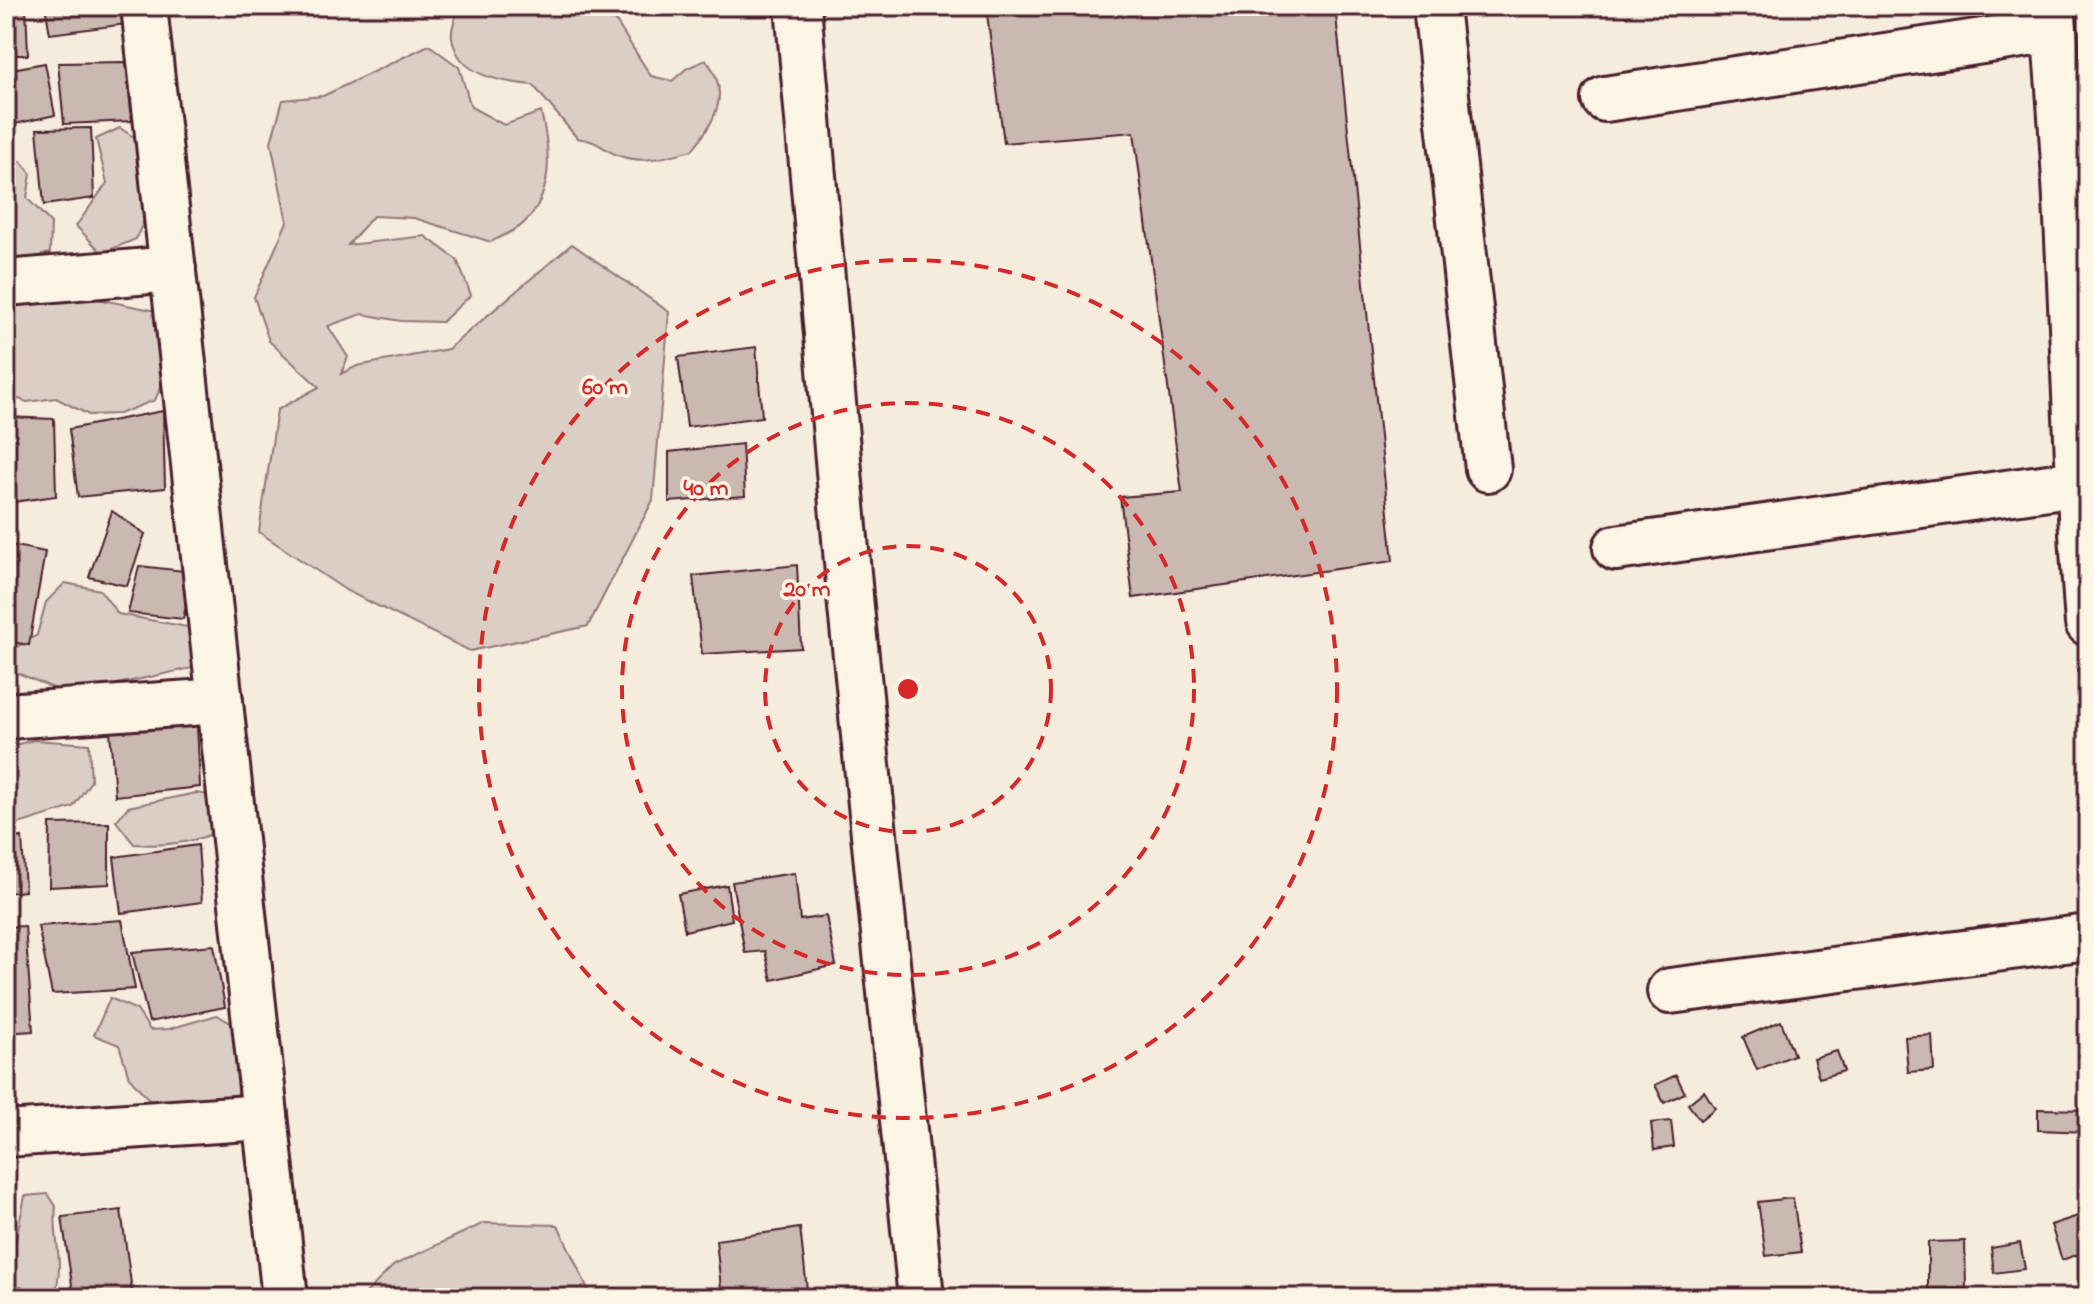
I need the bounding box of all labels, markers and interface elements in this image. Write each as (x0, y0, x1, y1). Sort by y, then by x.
text: 60 m (582, 371, 628, 406)
text: 40 m (684, 472, 729, 507)
text: 20 m (783, 573, 831, 608)
centre of rings (894, 675, 922, 703)

